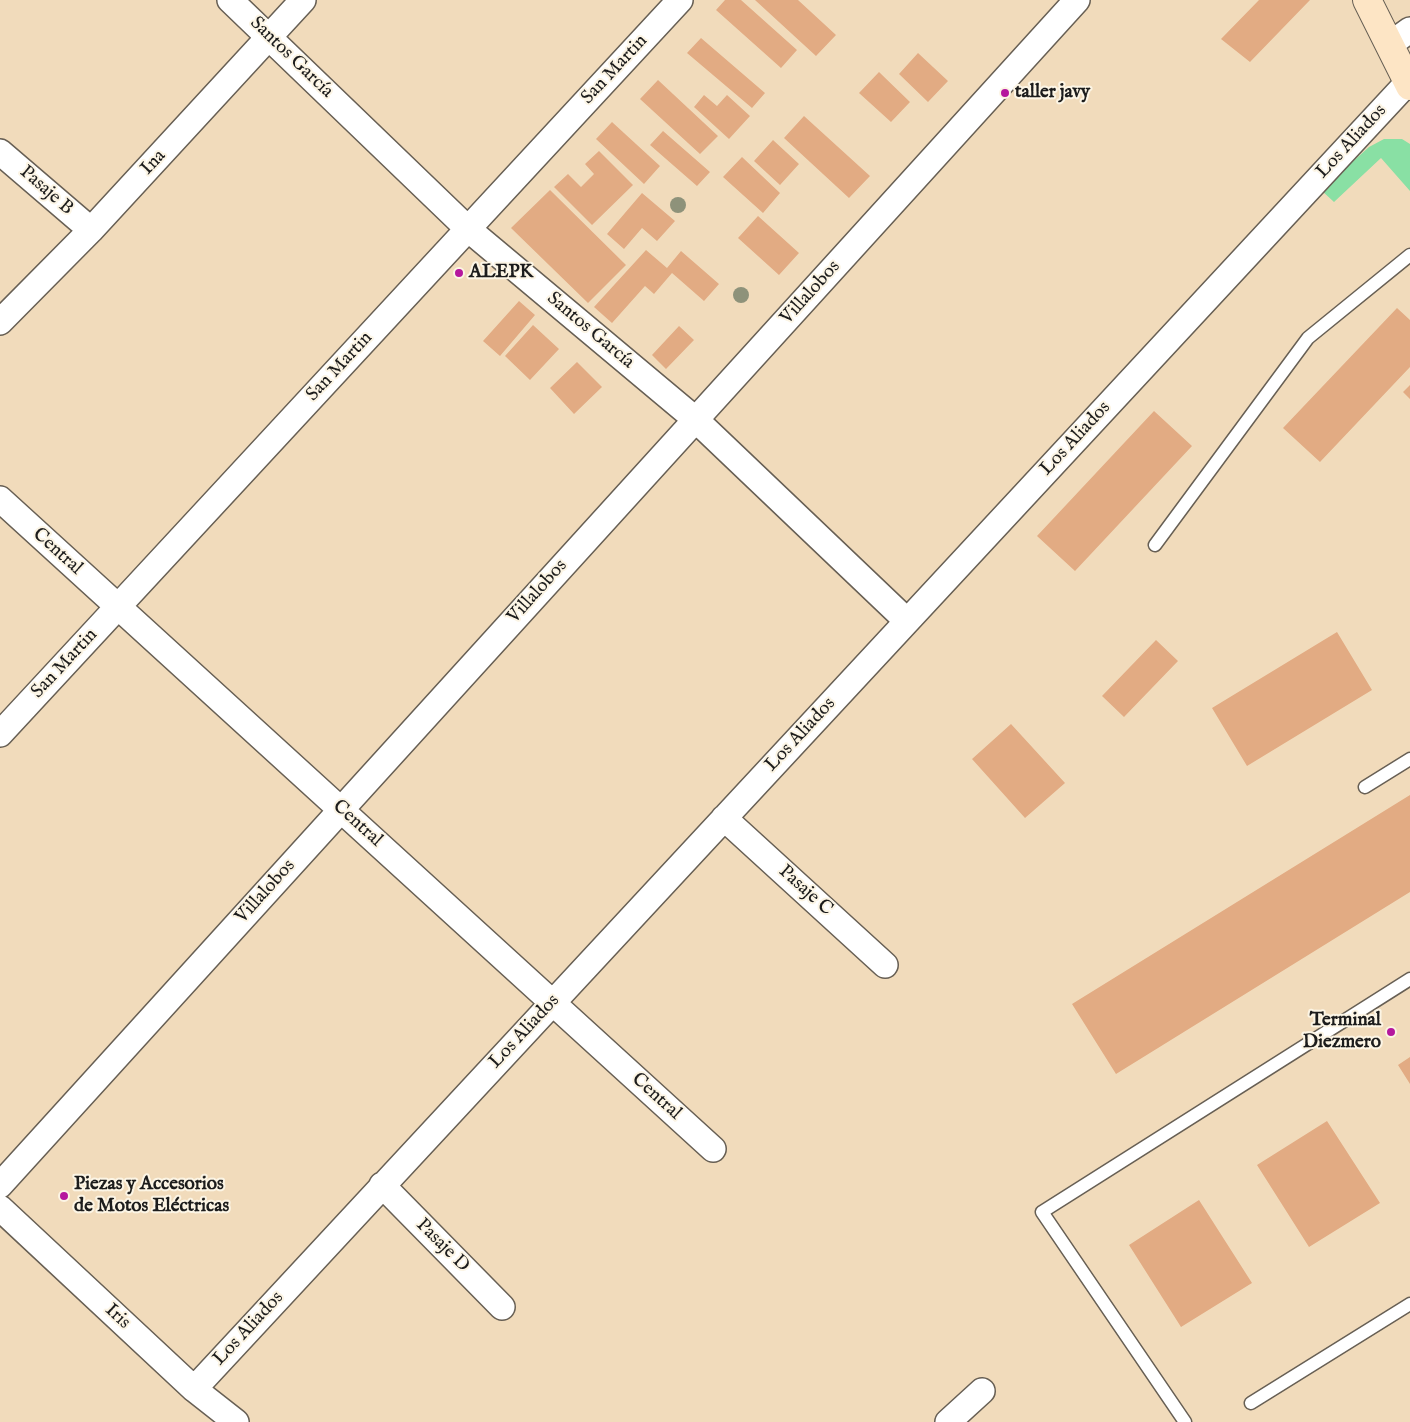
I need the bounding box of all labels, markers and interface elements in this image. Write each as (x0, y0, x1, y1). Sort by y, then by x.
street label: Santos García (244, 13, 338, 103)
street label: San Martin (577, 30, 653, 110)
place label: taller javy (1015, 82, 1090, 104)
marker: taller javy (999, 87, 1011, 99)
street label: Los Aliados (1312, 100, 1392, 184)
street label: Ina (137, 146, 171, 180)
street label: Pasaje B (14, 161, 78, 221)
street label: Villalobos (776, 256, 846, 330)
place label: ALEPK (469, 262, 533, 284)
marker: ALEPK (453, 267, 465, 279)
street label: Santos García (542, 288, 638, 374)
street label: San Martin (302, 327, 378, 407)
street label: Los Aliados (1036, 397, 1116, 481)
street label: Central (27, 524, 87, 580)
street label: Villalobos (503, 555, 573, 629)
street label: San Martin (27, 624, 103, 704)
street label: Los Aliados (761, 693, 841, 777)
street label: Central (327, 796, 387, 852)
street label: Villalobos (231, 855, 301, 929)
street label: Pasaje C (773, 861, 837, 921)
street label: Los Aliados (485, 990, 565, 1074)
place label: Terminal Diezmero (1303, 1010, 1381, 1054)
marker: Terminal Diezmero (1385, 1026, 1397, 1038)
street label: Central (626, 1069, 686, 1125)
place label: Piezas y Accesorios de Motos Eléctricas (74, 1174, 229, 1218)
marker: Piezas y Accesorios de Motos Eléctricas (58, 1190, 70, 1202)
street label: Pasaje D (410, 1214, 474, 1278)
street label: Los Aliados (209, 1287, 289, 1371)
street label: Iris (99, 1299, 135, 1335)

